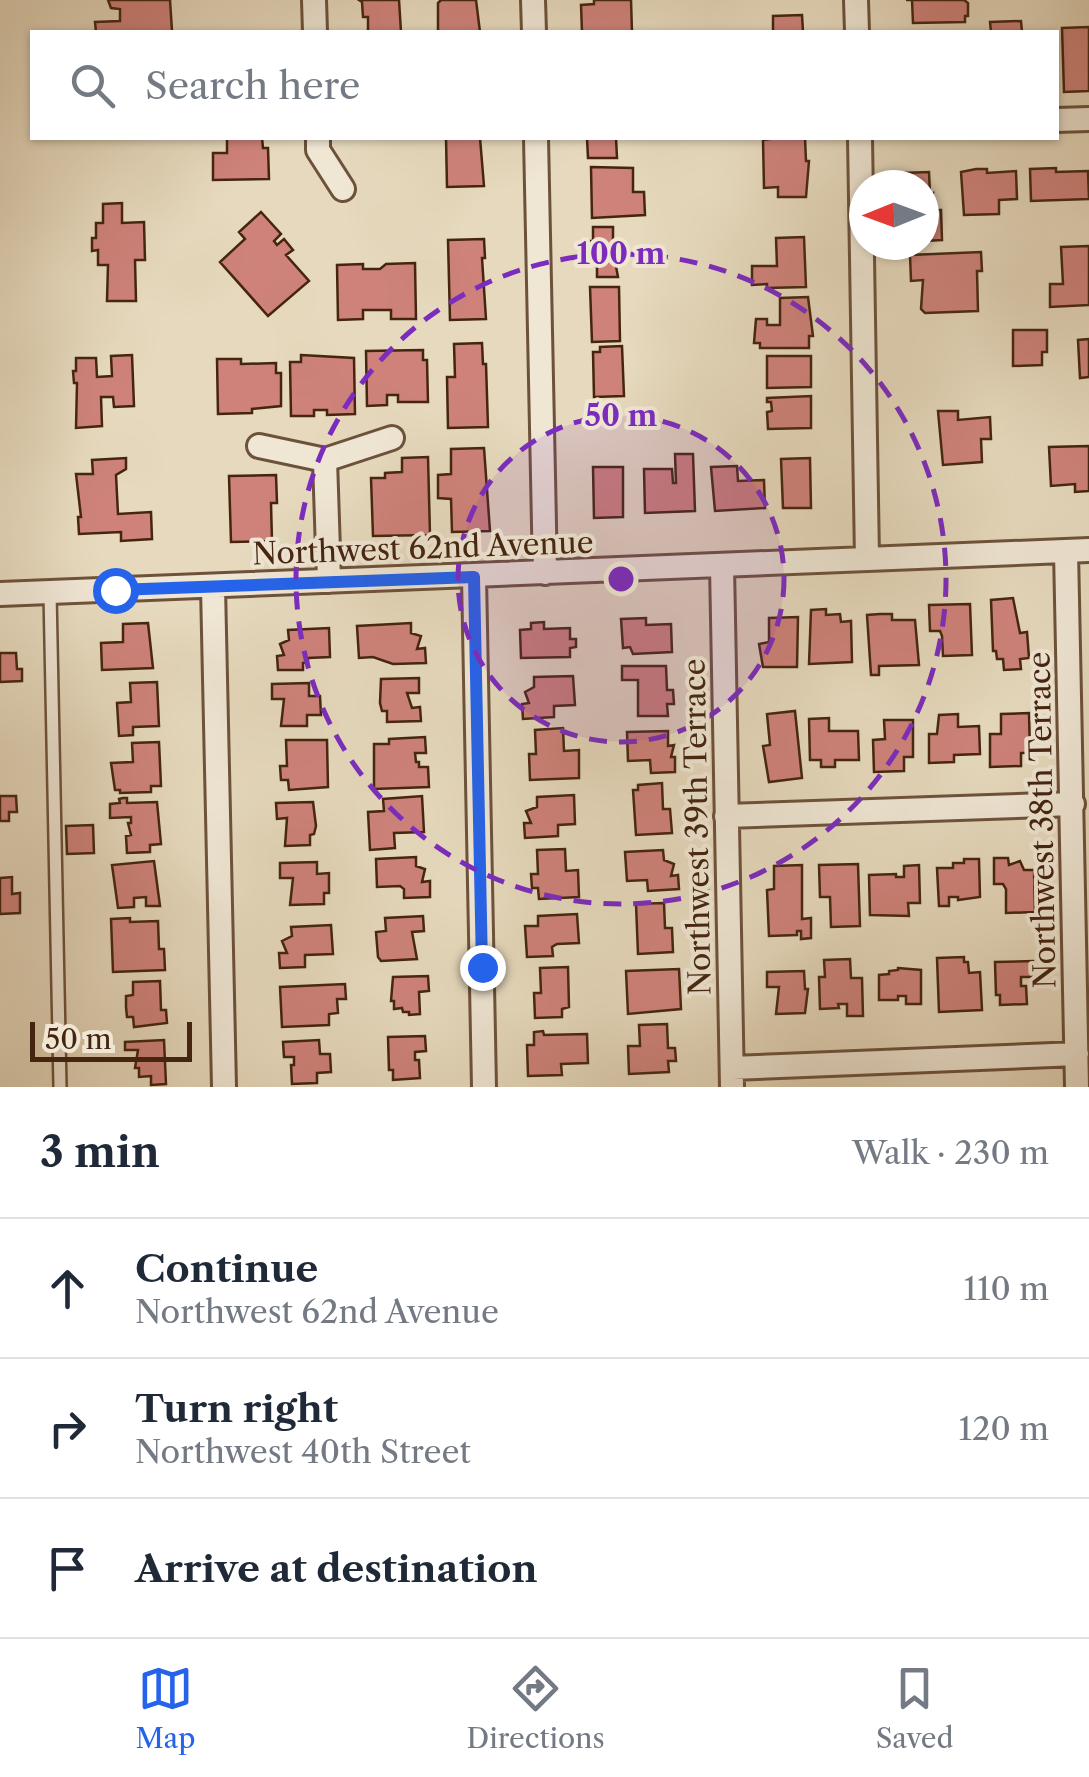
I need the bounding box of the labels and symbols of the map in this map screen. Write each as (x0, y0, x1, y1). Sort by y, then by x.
north arrow (849, 170, 939, 260)
text: 100 m (577, 235, 666, 272)
text: 50 m (584, 397, 658, 434)
street label: Northwest 62nd Avenue (252, 524, 594, 572)
centre of rings (603, 561, 639, 597)
route start (93, 568, 139, 614)
street label: Northwest 38th Terrace (1021, 651, 1063, 989)
street label: Northwest 39th Terrace (676, 658, 718, 996)
route end (460, 945, 506, 991)
scale bar (30, 1017, 192, 1062)

